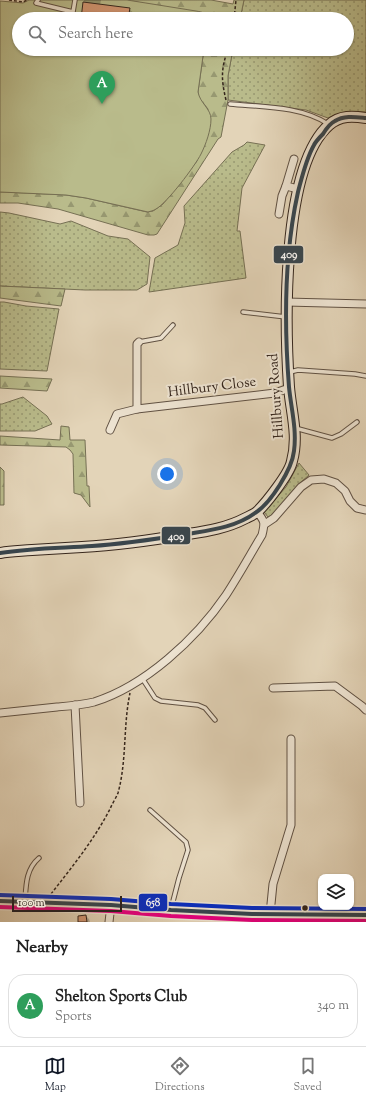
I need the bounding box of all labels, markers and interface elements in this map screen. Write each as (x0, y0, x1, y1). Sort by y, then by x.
search box (12, 12, 354, 56)
icon: search (26, 23, 48, 45)
text: Search here (58, 24, 133, 45)
pin: A (89, 71, 115, 104)
line badge: 409 (273, 245, 304, 264)
text: 409 (280, 247, 298, 263)
street label: Hillbury Road (264, 353, 290, 439)
street label: Hillbury Close (167, 373, 257, 403)
your location (157, 464, 177, 484)
line badge: 409 (161, 526, 191, 545)
text: 409 (167, 529, 185, 545)
map controls (318, 874, 354, 910)
button: layers (318, 874, 354, 910)
line badge: 658 (138, 893, 168, 912)
scale bar (12, 894, 122, 913)
text: 100 m (18, 895, 45, 911)
text: 658 (146, 895, 161, 911)
unlabelled marker (300, 903, 310, 913)
text: Nearby (16, 936, 68, 960)
text: Shelton Sports Club (55, 987, 187, 1008)
text: A (25, 997, 35, 1015)
text: 340 m (317, 997, 349, 1015)
text: Sports (55, 1008, 92, 1026)
tab: Map (44, 1055, 66, 1095)
tab: Directions (155, 1055, 205, 1095)
tab: Saved (293, 1055, 322, 1095)

